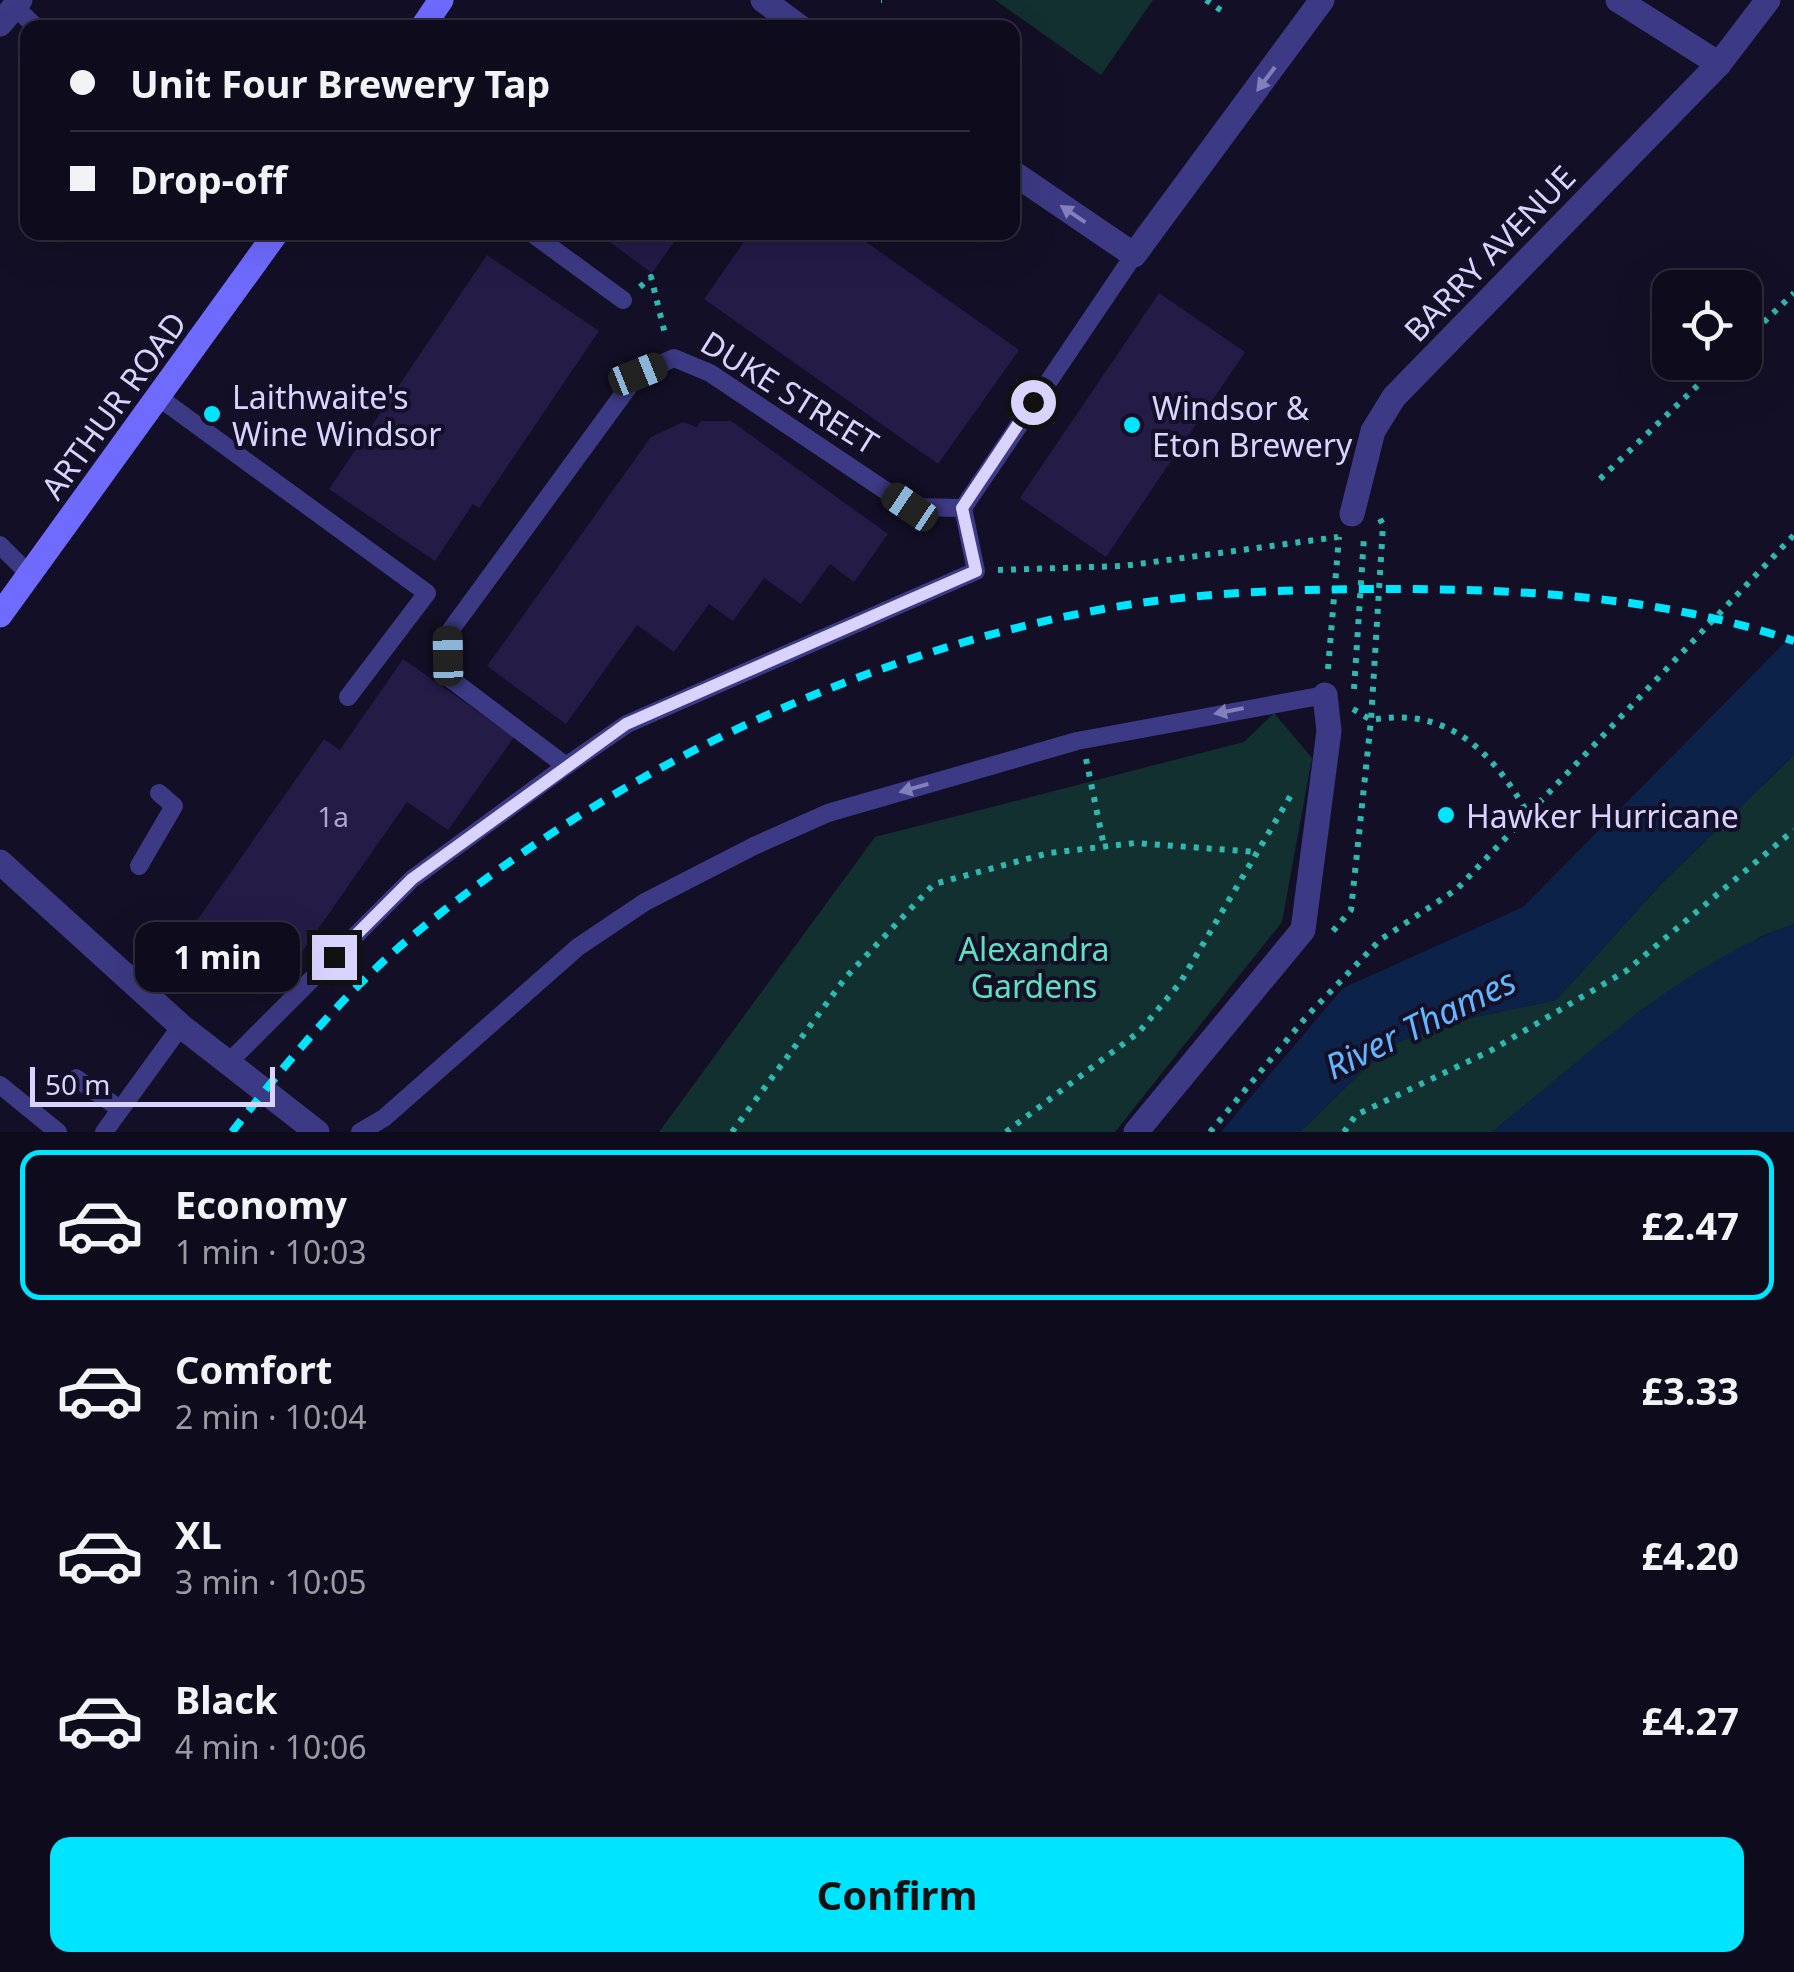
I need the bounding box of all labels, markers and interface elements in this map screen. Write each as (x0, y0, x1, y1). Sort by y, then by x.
text: Unit Four Brewery Tap (130, 57, 550, 109)
one-way arrow (1256, 66, 1276, 92)
text: Drop-off (130, 153, 287, 205)
street label: BARRY AVENUE (1394, 156, 1584, 350)
one-way arrow (1060, 205, 1087, 224)
map controls (1652, 270, 1762, 380)
button: locate (1652, 270, 1762, 380)
street label: ARTHUR ROAD (30, 303, 196, 507)
street label: DUKE STREET (693, 320, 887, 464)
car (605, 349, 671, 399)
place label: Laithwaite's Wine Windsor (232, 375, 442, 455)
route start (1011, 380, 1056, 425)
place label: Windsor & Eton Brewery (1152, 386, 1353, 466)
marker: Laithwaite's Wine Windsor (201, 403, 223, 425)
marker: Windsor & Eton Brewery (1121, 414, 1143, 436)
car (877, 478, 943, 536)
car (432, 626, 464, 686)
one-way arrow (1213, 703, 1244, 719)
one-way arrow (898, 781, 929, 796)
place label: Hawker Hurricane (1466, 794, 1739, 837)
house number: 1a (317, 797, 349, 835)
marker: Hawker Hurricane (1435, 804, 1457, 826)
callout: 1 min (134, 922, 299, 992)
park label: Alexandra Gardens (959, 927, 1109, 1007)
text: 1 min (173, 935, 262, 978)
route end (312, 935, 357, 980)
water label: River Thames (1317, 957, 1523, 1089)
scale bar (30, 1062, 275, 1106)
text: 50 m (45, 1065, 111, 1103)
text: Economy (175, 1178, 347, 1230)
icon: car (55, 1180, 145, 1270)
text: £2.47 (1641, 1199, 1739, 1251)
text: 1 min · 10:03 (175, 1230, 367, 1273)
text: Comfort (175, 1343, 332, 1395)
icon: car (55, 1345, 145, 1435)
text: £3.33 (1641, 1364, 1739, 1416)
text: 2 min · 10:04 (175, 1395, 367, 1438)
text: XL (175, 1508, 222, 1560)
icon: car (55, 1510, 145, 1600)
text: £4.20 (1641, 1529, 1739, 1581)
text: 3 min · 10:05 (175, 1560, 367, 1603)
text: Black (175, 1673, 278, 1725)
icon: car (55, 1675, 145, 1765)
text: £4.27 (1641, 1694, 1739, 1746)
text: 4 min · 10:06 (175, 1725, 367, 1768)
button: Confirm (50, 1837, 1744, 1952)

